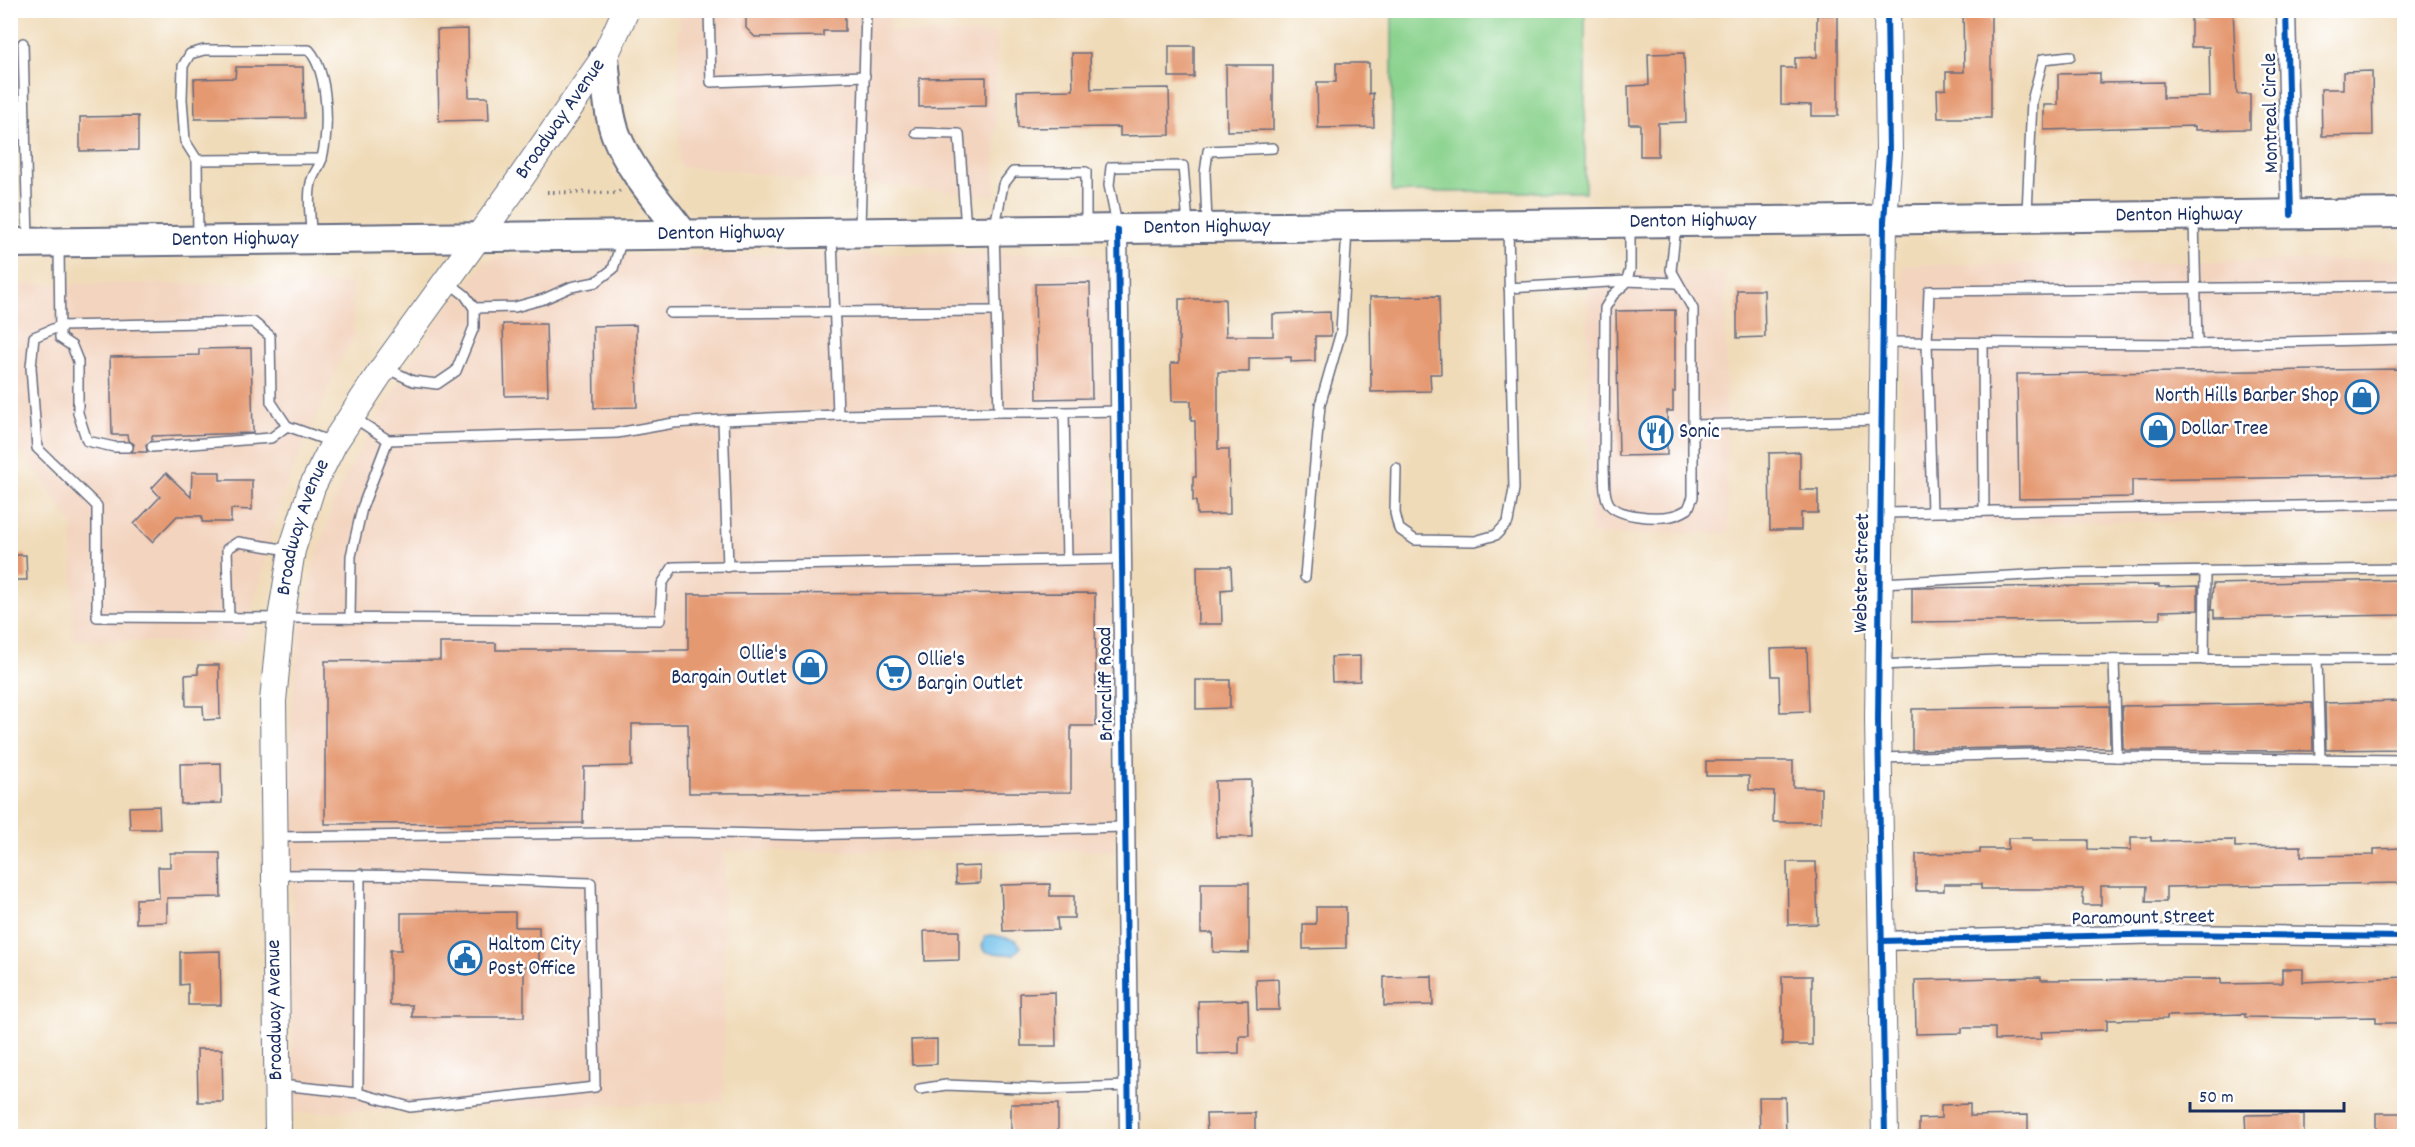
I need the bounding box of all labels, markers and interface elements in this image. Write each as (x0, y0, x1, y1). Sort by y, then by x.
street label: Broadway Avenue (509, 53, 614, 186)
street label: Montreal Circle (2256, 53, 2288, 173)
street label: Denton Highway (2115, 200, 2243, 232)
street label: Denton Highway (1629, 206, 1757, 238)
street label: Denton Highway (1143, 212, 1271, 244)
street label: Denton Highway (657, 218, 785, 250)
street label: Denton Highway (171, 224, 299, 256)
shop icon: North Hills Barber Shop (2344, 379, 2380, 415)
place label: North Hills Barber Shop (2155, 382, 2339, 412)
shop icon: Dollar Tree (2140, 412, 2176, 448)
restaurant icon: Sonic (1638, 415, 1674, 451)
place label: Dollar Tree (2181, 415, 2268, 445)
place label: Sonic (1679, 418, 1720, 448)
street label: Broadway Avenue (270, 454, 338, 598)
street label: Webster Street (1847, 513, 1879, 633)
street label: Briarcliff Road (1091, 626, 1123, 742)
place label: Ollie's Bargain Outlet (671, 640, 787, 694)
place label: Ollie's Bargin Outlet (917, 646, 1023, 700)
shop icon: Ollie's Bargain Outlet (792, 649, 828, 685)
supermarket icon: Ollie's Bargin Outlet (876, 655, 912, 691)
street label: Paramount Street (2071, 903, 2215, 935)
place label: Haltom City Post Office (488, 931, 581, 985)
street label: Broadway Avenue (260, 939, 292, 1081)
public building icon: Haltom City Post Office (447, 940, 483, 976)
scale bar (2190, 1075, 2344, 1113)
text: 50 m (2199, 1086, 2234, 1111)

